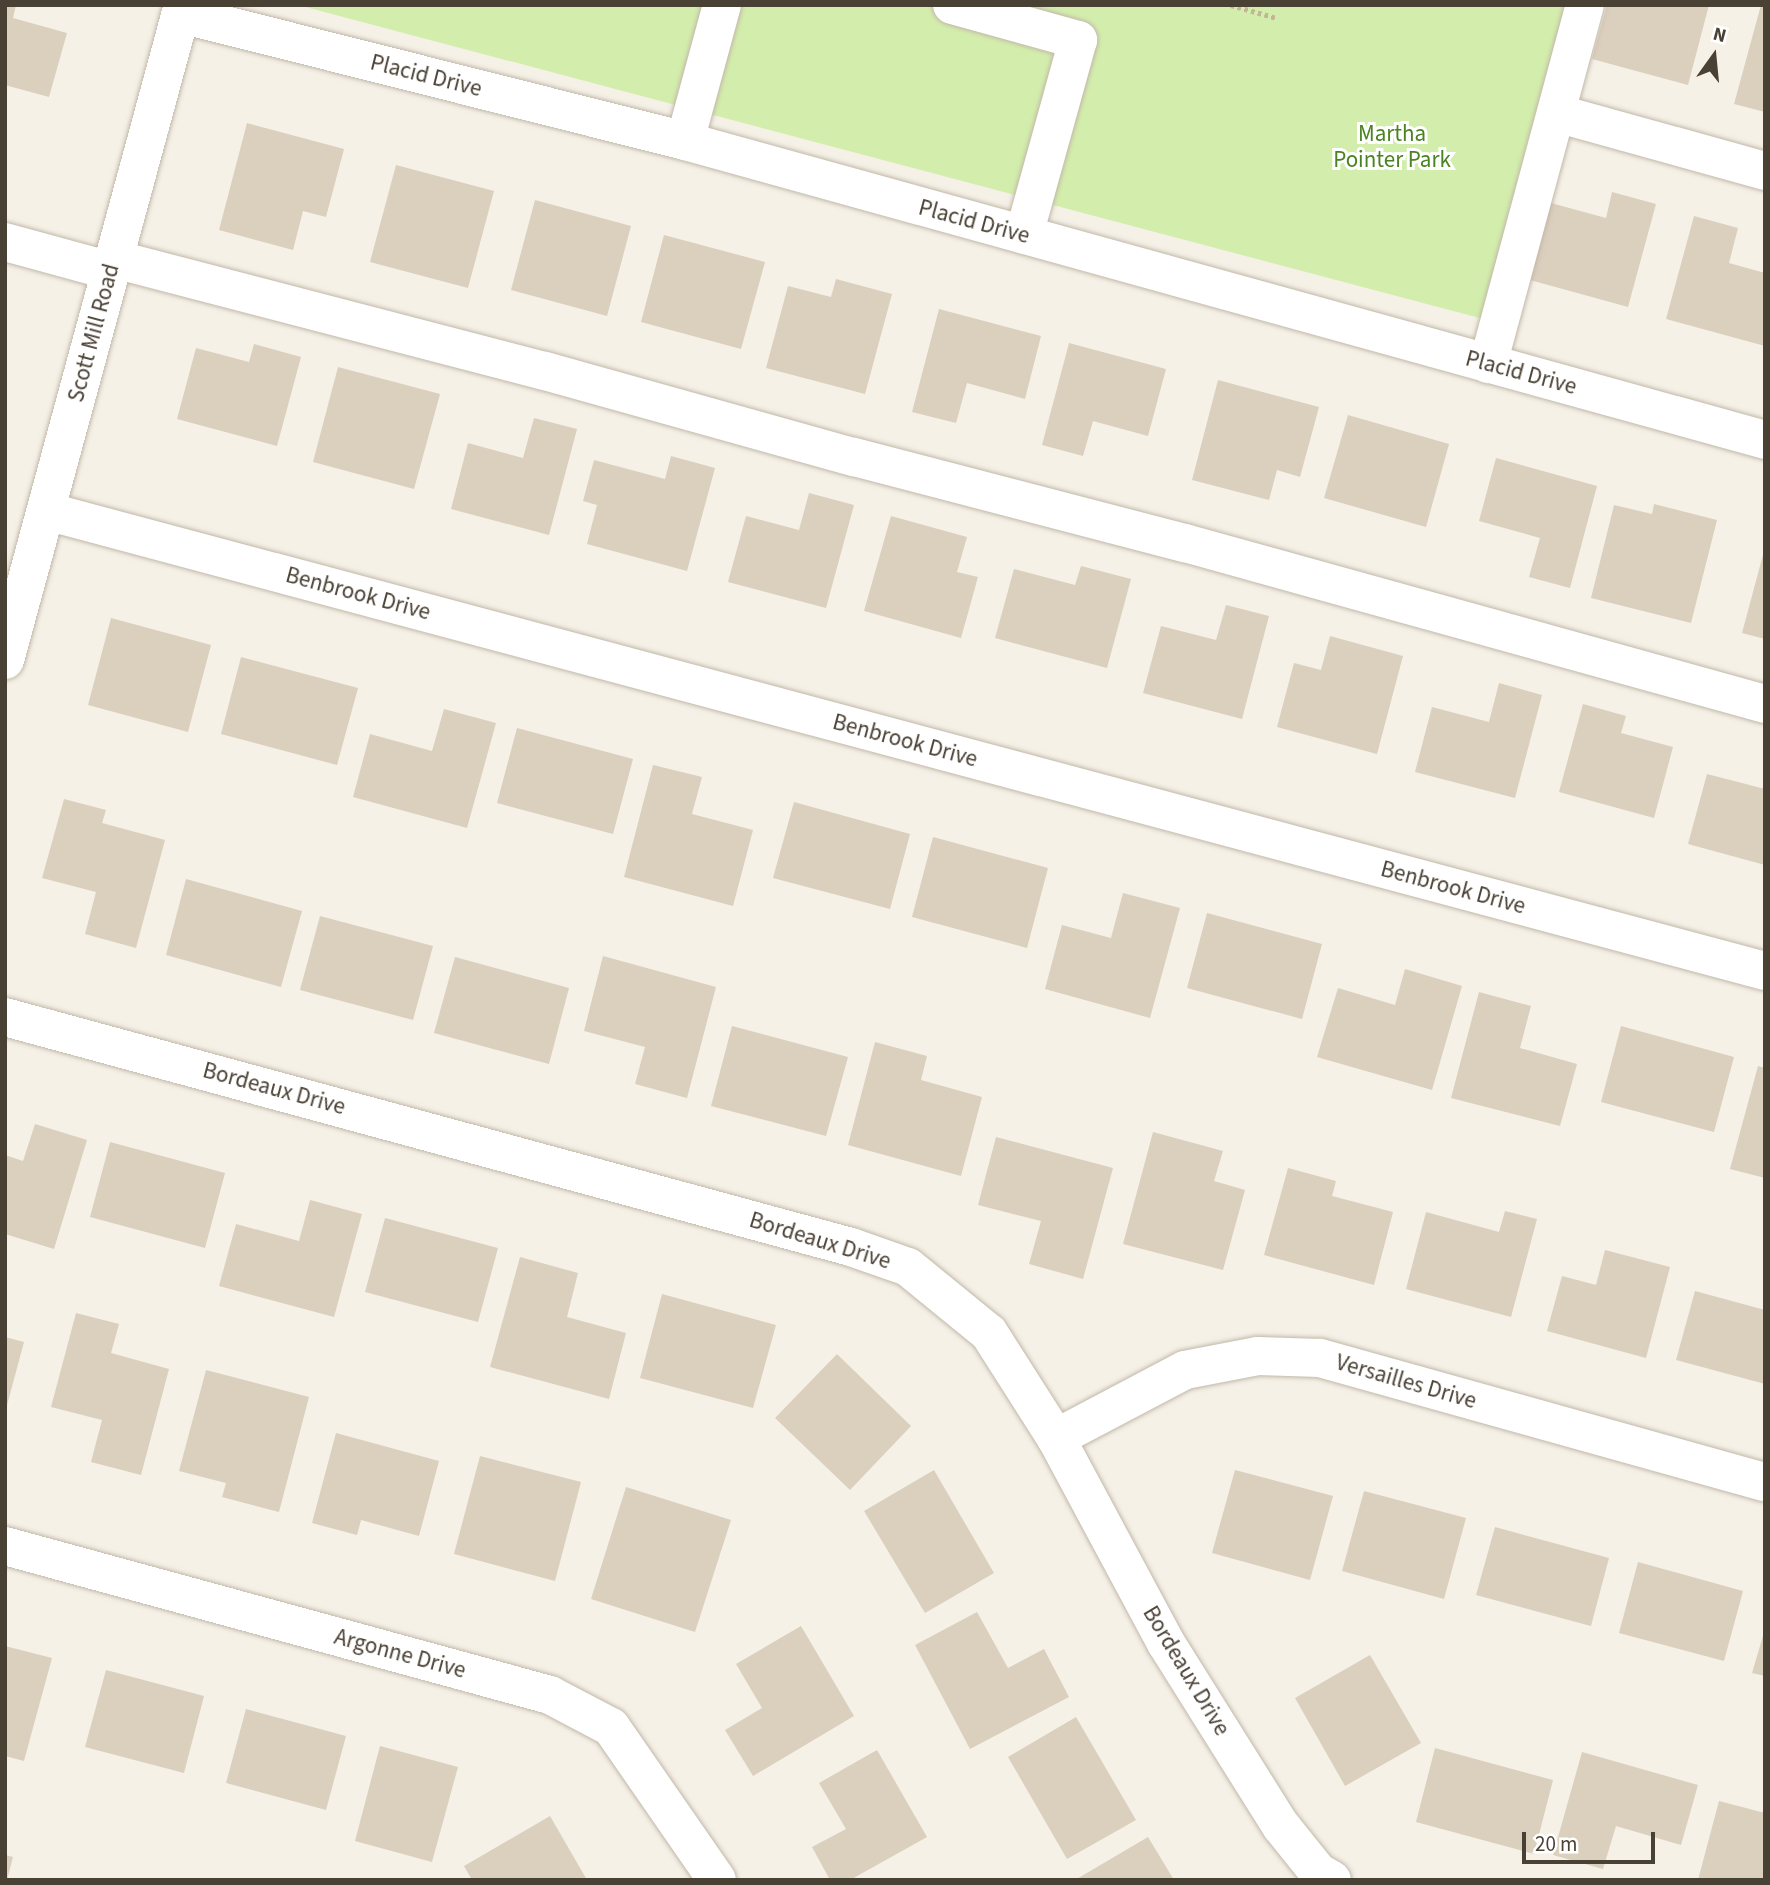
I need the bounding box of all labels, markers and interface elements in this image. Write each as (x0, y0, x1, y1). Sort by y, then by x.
north arrow (1679, 21, 1749, 91)
text: N (1710, 21, 1729, 50)
street label: Placid Drive (367, 49, 485, 103)
park label: Martha Pointer Park (1333, 120, 1451, 174)
street label: Placid Drive (915, 194, 1033, 250)
street label: Scott Mill Road (62, 261, 126, 405)
street label: Placid Drive (1462, 345, 1580, 401)
street label: Benbrook Drive (283, 561, 433, 627)
street label: Benbrook Drive (830, 708, 980, 774)
street label: Benbrook Drive (1378, 855, 1528, 921)
street label: Bordeaux Drive (200, 1057, 348, 1121)
street label: Bordeaux Drive (746, 1206, 894, 1276)
street label: Versailles Drive (1333, 1349, 1479, 1415)
street label: Bordeaux Drive (1136, 1601, 1236, 1741)
street label: Argonne Drive (331, 1623, 469, 1685)
scale bar (1525, 1818, 1658, 1862)
text: 20 m (1535, 1829, 1577, 1859)

